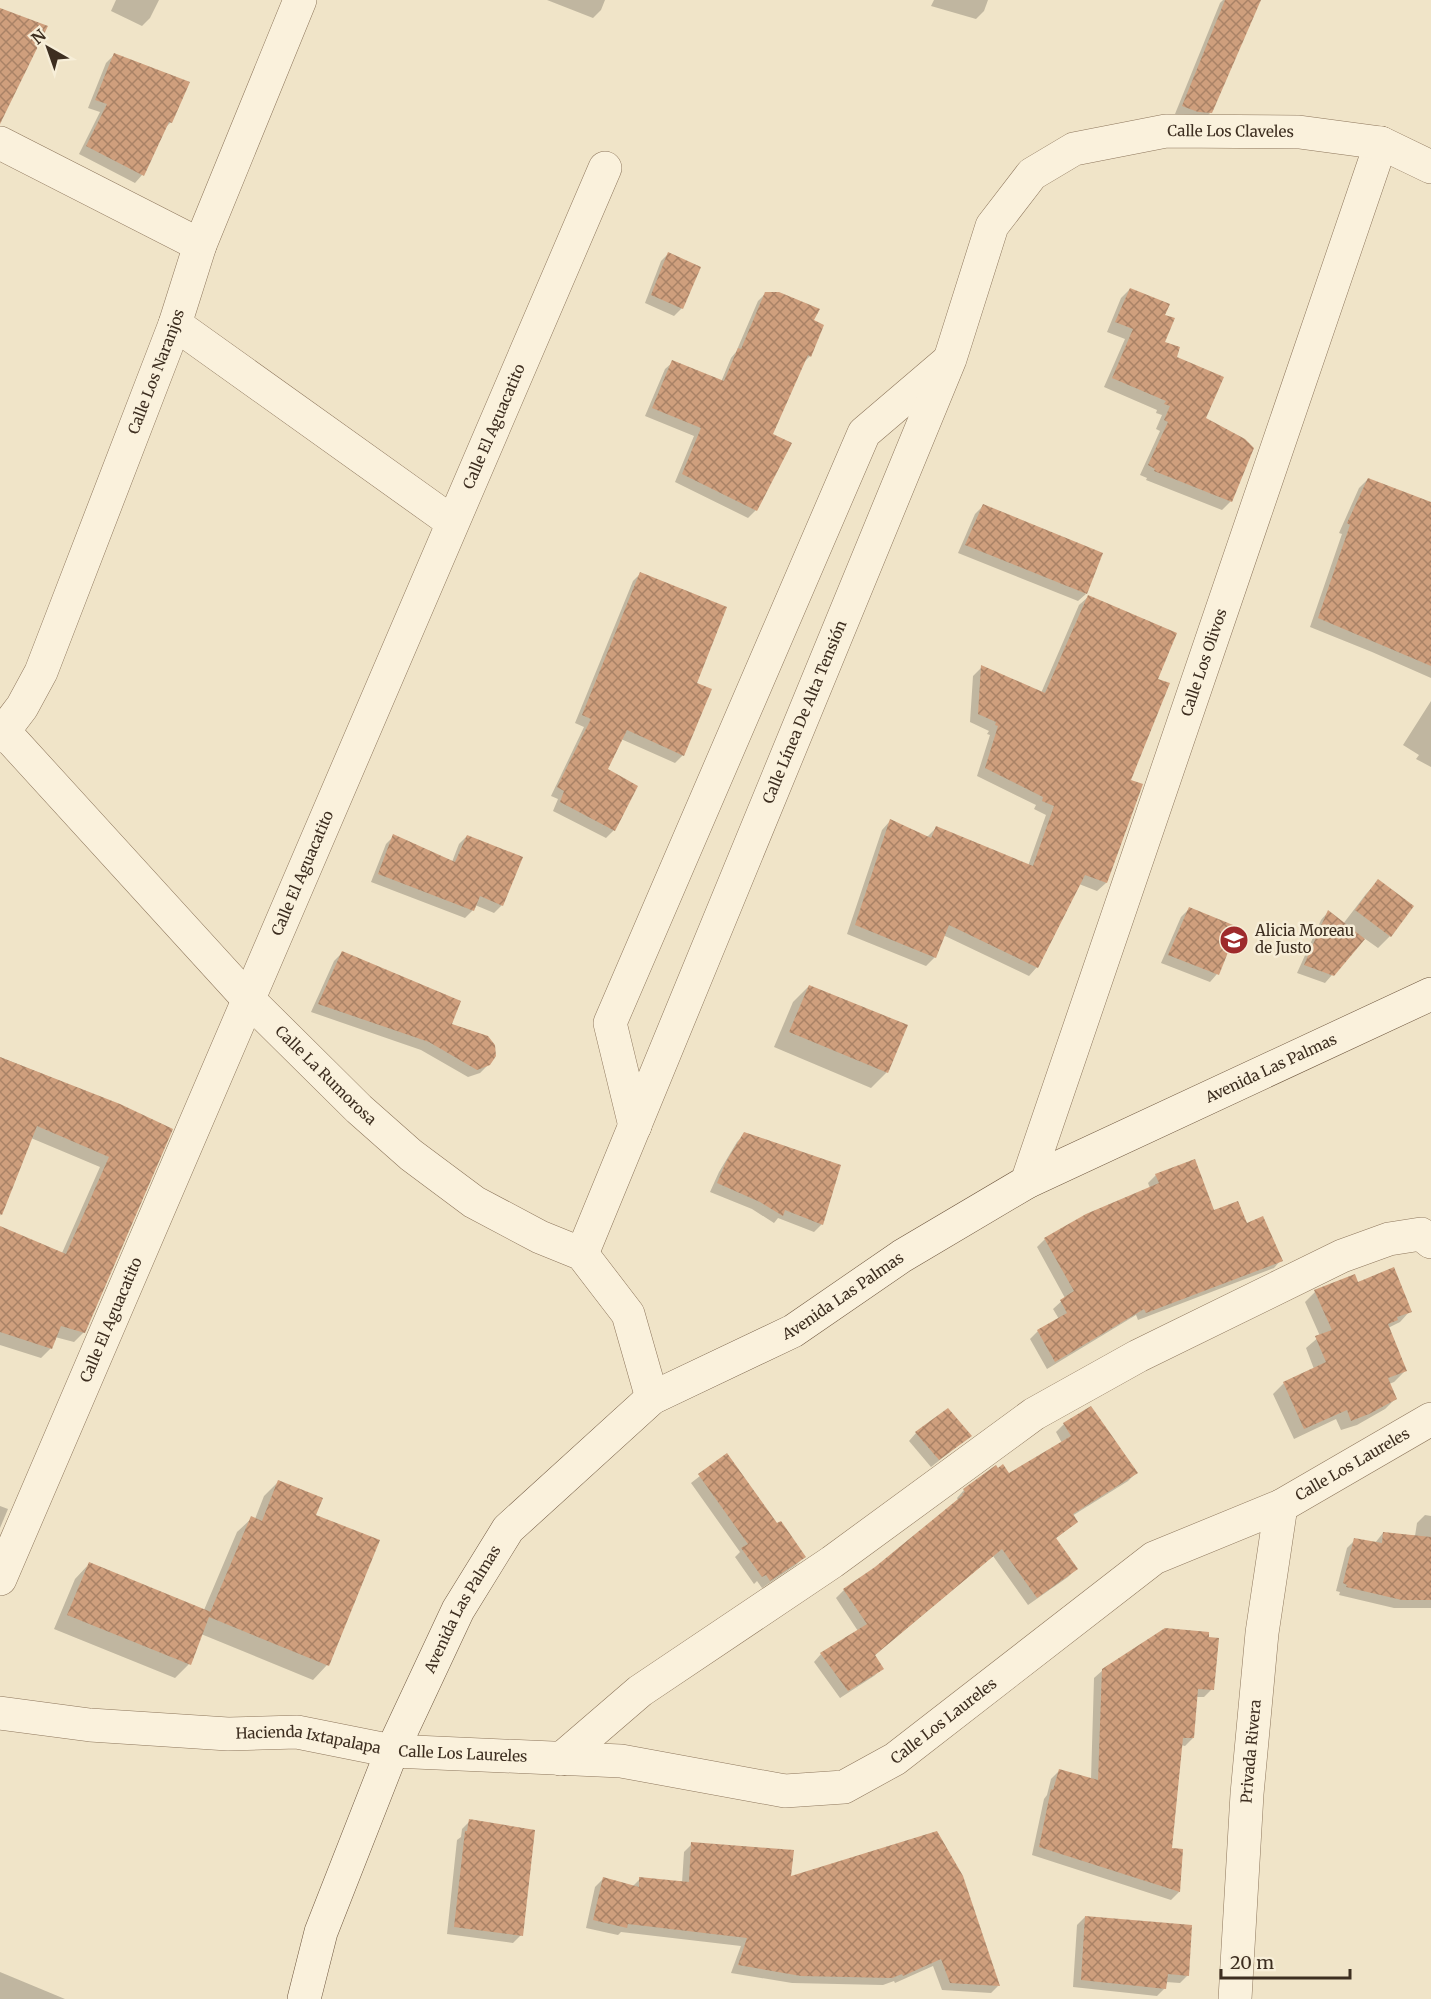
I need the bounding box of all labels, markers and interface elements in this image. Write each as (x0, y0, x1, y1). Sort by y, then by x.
north arrow (18, 18, 78, 78)
text: N (27, 25, 50, 48)
street label: Calle Los Claveles (1167, 121, 1294, 141)
street label: Calle Los Naranjos (124, 307, 188, 437)
street label: Calle El Aguacatito (459, 361, 529, 492)
street label: Calle Los Olivos (1176, 606, 1231, 718)
street label: Calle Línea De Alta Tensión (758, 617, 851, 806)
street label: Calle El Aguacatito (267, 807, 337, 938)
place label: Alicia Moreau de Justo (1254, 921, 1354, 957)
school or university icon: Alicia Moreau de Justo (1218, 924, 1250, 956)
street label: Calle La Rumorosa (271, 1021, 380, 1129)
street label: Avenida Las Palmas (1201, 1029, 1340, 1107)
street label: Avenida Las Palmas (778, 1248, 907, 1344)
street label: Calle El Aguacatito (75, 1254, 146, 1385)
street label: Calle Los Laureles (1292, 1424, 1413, 1505)
street label: Avenida Las Palmas (419, 1542, 505, 1677)
street label: Calle Los Laureles (887, 1674, 1000, 1768)
street label: Privada Rivera (1236, 1699, 1265, 1804)
street label: Hacienda Ixtapalapa (235, 1722, 383, 1758)
street label: Calle Los Laureles (398, 1741, 528, 1766)
scale bar (1221, 1942, 1350, 1980)
text: 20 m (1230, 1951, 1274, 1974)

